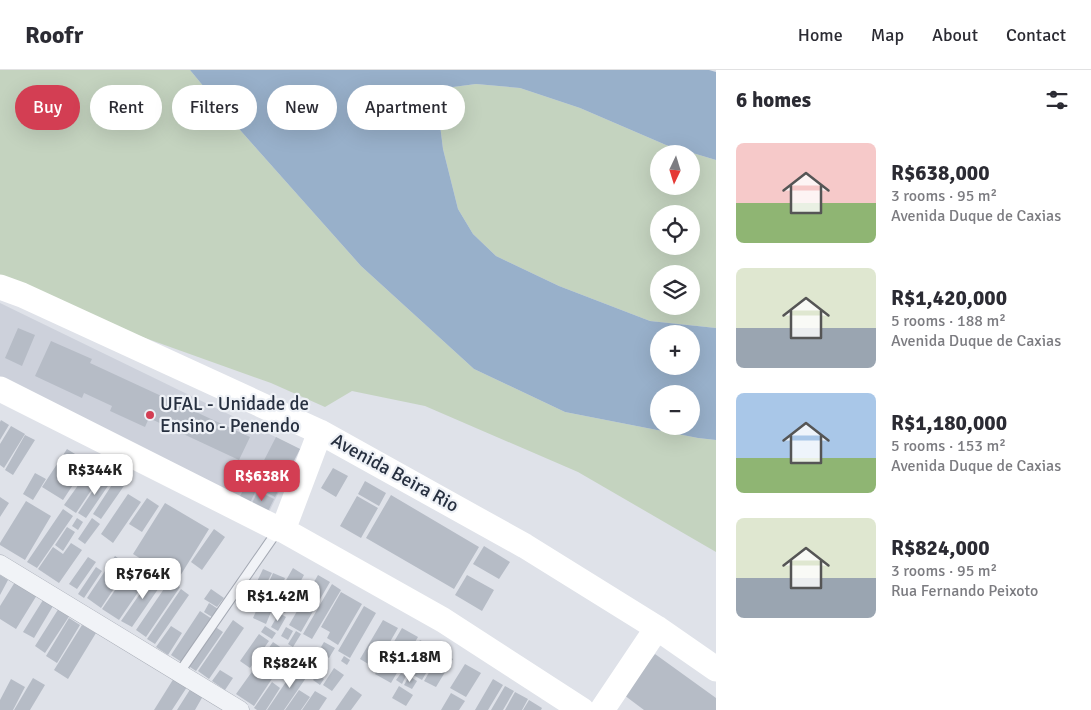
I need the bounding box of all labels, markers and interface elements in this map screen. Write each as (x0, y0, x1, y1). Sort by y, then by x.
text: Roofr (25, 20, 83, 50)
text: Home (798, 24, 843, 46)
text: Map (871, 24, 904, 46)
text: About (932, 24, 978, 46)
text: Contact (1006, 24, 1066, 46)
chip: Buy (15, 85, 80, 130)
chip: Rent (90, 85, 162, 130)
chip: Filters (172, 85, 257, 130)
chip: New (267, 85, 337, 130)
chip: Apartment (347, 85, 465, 130)
icon: filters (1043, 86, 1071, 114)
text: 6 homes (736, 87, 811, 113)
north arrow (650, 145, 700, 195)
map controls (650, 145, 700, 435)
text: R$638,000 (891, 160, 990, 186)
icon: home (776, 163, 836, 223)
text: 3 rooms · 95 m² (891, 186, 997, 206)
button: locate (650, 205, 700, 255)
text: Avenida Duque de Caxias (891, 206, 1061, 226)
button: layers (650, 265, 700, 315)
text: R$1,420,000 (891, 285, 1007, 311)
icon: home (776, 288, 836, 348)
text: 5 rooms · 188 m² (891, 311, 1006, 331)
button: + (650, 325, 700, 375)
text: Avenida Duque de Caxias (891, 331, 1061, 351)
button: − (650, 385, 700, 435)
place label: UFAL - Unidade de Ensino - Penendo (160, 392, 309, 438)
marker: UFAL - Unidade de Ensino - Penendo (144, 409, 156, 421)
text: R$1,180,000 (891, 410, 1007, 436)
icon: home (776, 413, 836, 473)
street label: Avenida Beira Rio (327, 428, 463, 518)
text: 5 rooms · 153 m² (891, 436, 1006, 456)
pin: R$344K (54, 454, 136, 496)
text: Avenida Duque de Caxias (891, 456, 1061, 476)
text: R$344K (68, 460, 122, 480)
pin: R$638K (221, 460, 303, 502)
text: R$638K (235, 466, 289, 486)
text: R$824,000 (891, 535, 990, 561)
icon: home (776, 538, 836, 598)
pin: R$764K (102, 558, 184, 600)
text: 3 rooms · 95 m² (891, 561, 997, 581)
text: R$764K (116, 564, 170, 584)
pin: R$1.42M (232, 580, 324, 622)
text: Rua Fernando Peixoto (891, 581, 1038, 601)
text: R$1.42M (247, 586, 309, 606)
pin: R$1.18M (364, 640, 456, 683)
pin: R$824K (249, 646, 331, 689)
text: R$1.18M (379, 647, 441, 667)
text: R$824K (263, 653, 317, 673)

